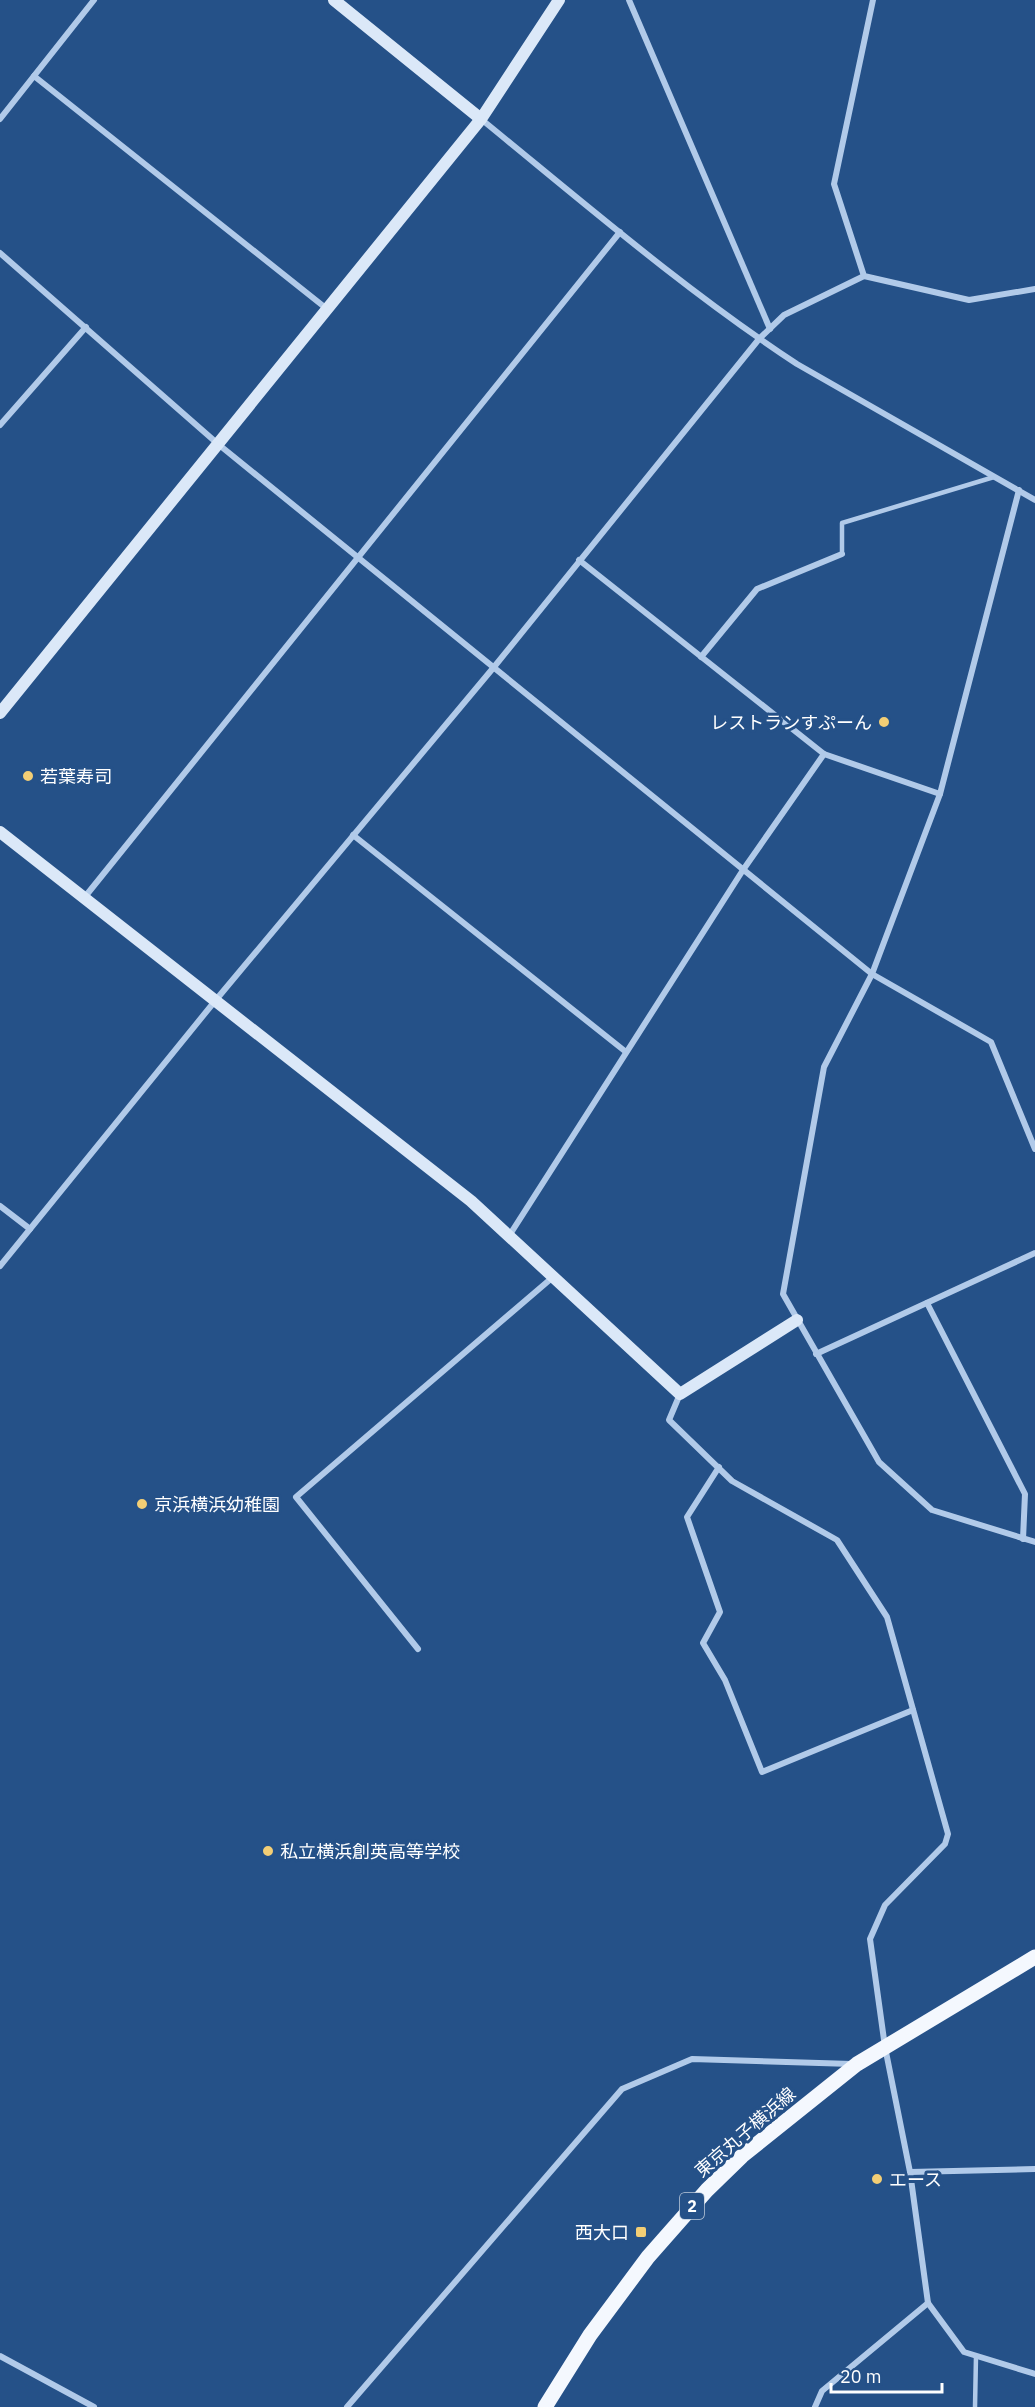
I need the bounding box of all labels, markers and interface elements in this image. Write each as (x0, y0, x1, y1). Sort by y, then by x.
place label: レストランすぷーん (710, 711, 872, 734)
marker: レストランすぷーん (877, 715, 891, 729)
place label: 若葉寿司 (40, 765, 112, 788)
marker: 若葉寿司 (21, 769, 35, 783)
place label: 京浜横浜幼稚園 (154, 1493, 280, 1516)
marker: 京浜横浜幼稚園 (135, 1497, 149, 1511)
place label: 私立横浜創英高等学校 (280, 1840, 460, 1863)
marker: 私立横浜創英高等学校 (261, 1844, 275, 1858)
street label: 東京丸子横浜線 (690, 2082, 800, 2182)
place label: エース (889, 2168, 942, 2191)
marker: エース (870, 2172, 884, 2186)
road number: 2 (680, 2193, 704, 2219)
place label: 西大口 (575, 2221, 629, 2244)
marker: 西大口 (634, 2225, 648, 2239)
scale bar (831, 2356, 942, 2394)
text: 20 m (840, 2365, 882, 2388)

